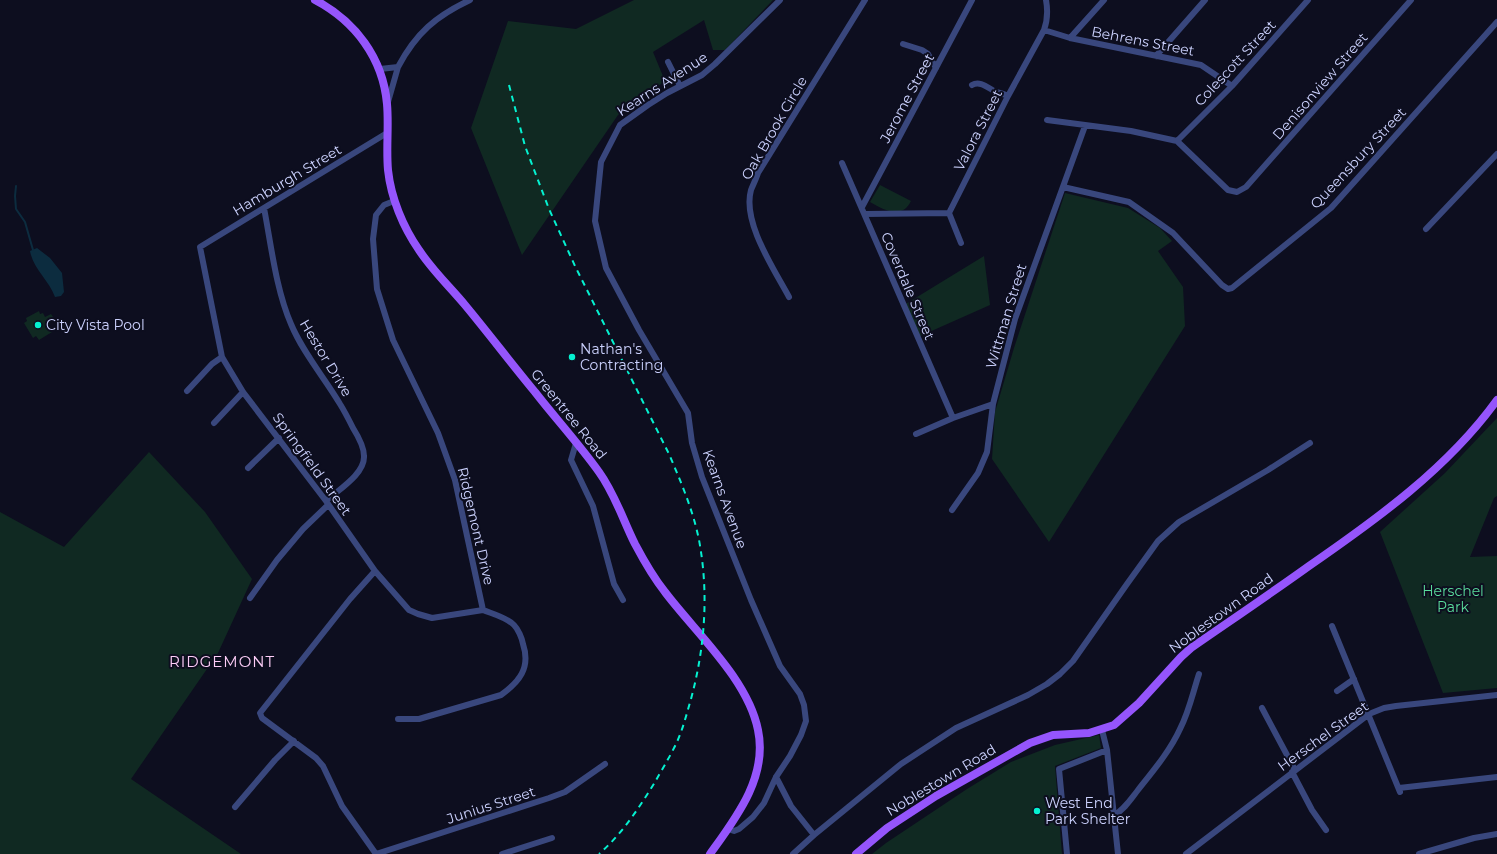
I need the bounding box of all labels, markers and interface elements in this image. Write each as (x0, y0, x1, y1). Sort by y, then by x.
street label: Colescott Street (1191, 16, 1280, 110)
street label: Behrens Street (1090, 22, 1196, 60)
street label: Denisonview Street (1269, 28, 1372, 143)
street label: Kearns Avenue (613, 48, 711, 120)
street label: Jerome Street (875, 50, 938, 147)
street label: Oak Brook Circle (737, 73, 811, 183)
street label: Valora Street (950, 86, 1006, 174)
street label: Queensbury Street (1306, 103, 1410, 213)
street label: Hamburgh Street (229, 140, 345, 220)
street label: Coverdale Street (877, 229, 939, 343)
street label: Wittman Street (982, 261, 1031, 371)
place label: City Vista Pool (46, 316, 145, 334)
street label: Hestor Drive (296, 316, 356, 400)
marker: City Vista Pool (33, 320, 43, 330)
place label: Nathan's Contracting (580, 340, 663, 374)
marker: Nathan's Contracting (567, 352, 577, 362)
street label: Greentree Road (527, 365, 611, 463)
street label: Springfield Street (269, 409, 356, 519)
street label: Kearns Avenue (699, 447, 751, 551)
street label: Ridgemont Drive (454, 465, 498, 587)
street label: Noblestown Road (1165, 569, 1277, 657)
park label: Herschel Park (1422, 582, 1484, 616)
district label: RIDGEMONT (169, 652, 275, 671)
street label: Herschel Street (1274, 697, 1372, 775)
street label: Noblestown Road (883, 740, 999, 820)
street label: Junius Street (444, 782, 538, 828)
place label: West End Park Shelter (1045, 794, 1131, 828)
marker: West End Park Shelter (1032, 806, 1042, 816)

